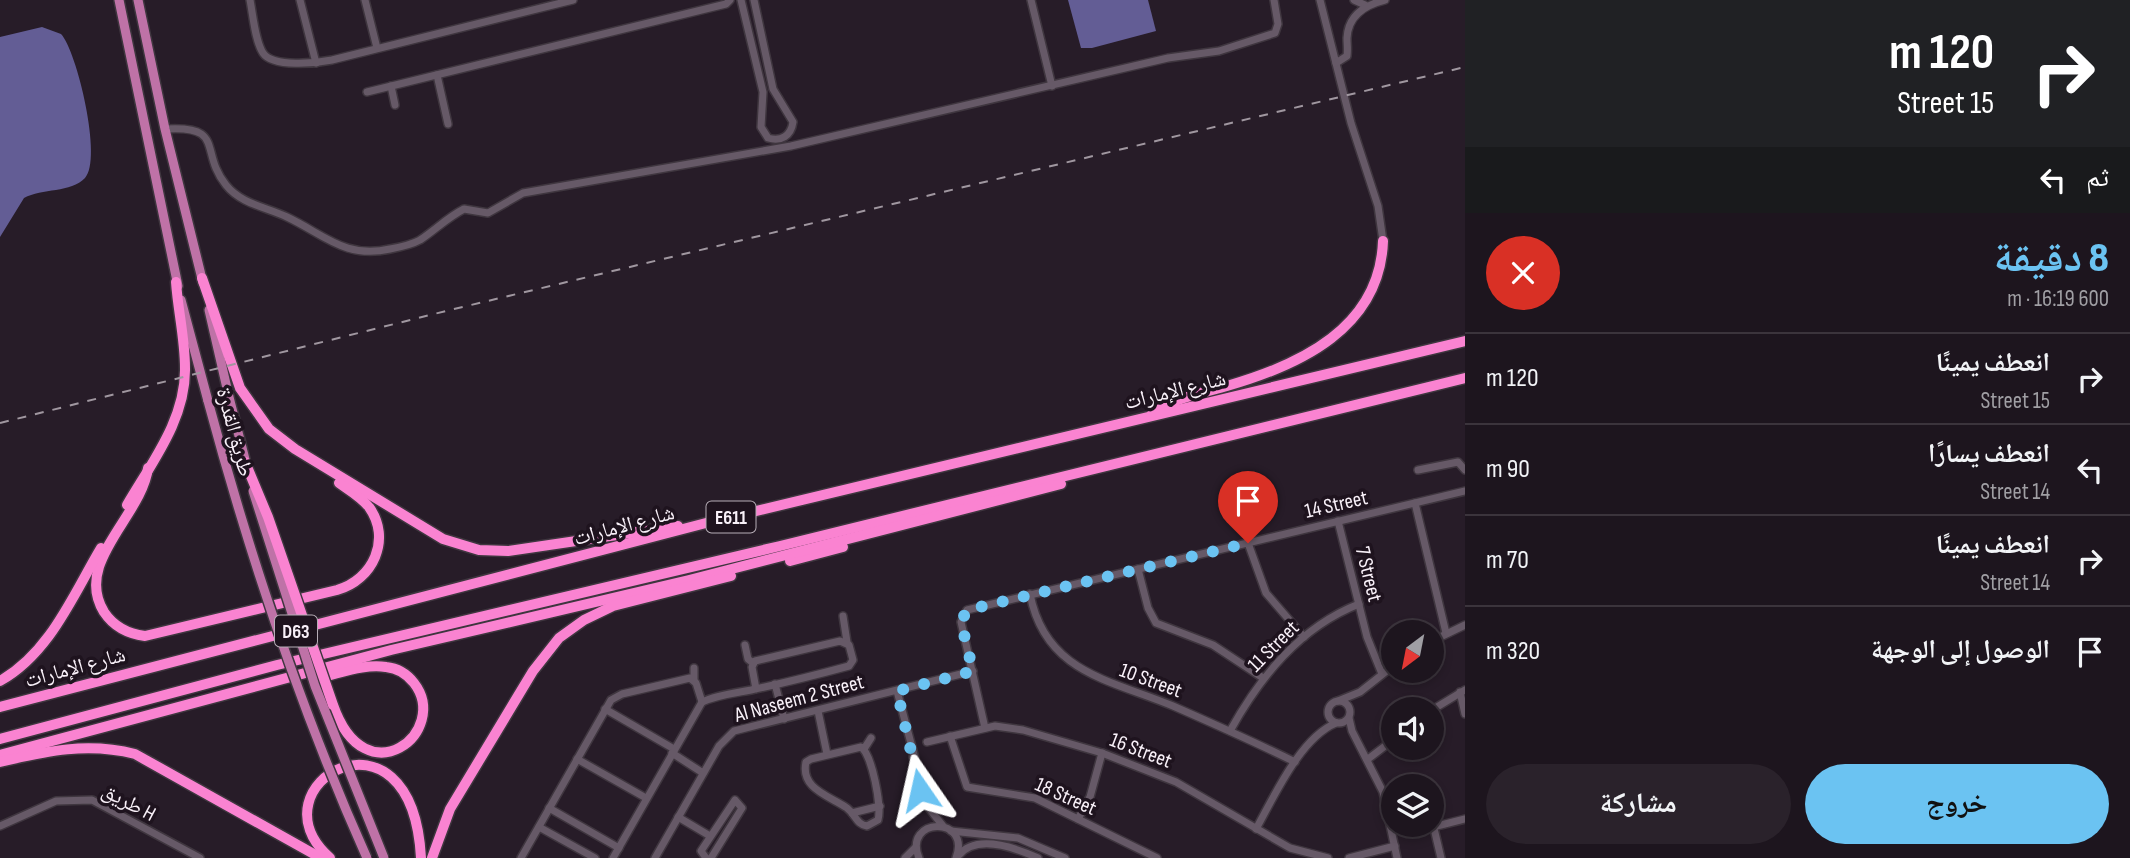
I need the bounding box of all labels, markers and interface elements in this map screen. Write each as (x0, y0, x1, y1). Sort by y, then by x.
text: 120 m (1889, 24, 1994, 83)
icon: right (2018, 28, 2109, 119)
text: 15 Street (1897, 84, 1994, 123)
icon: left (2034, 161, 2072, 199)
text: ثم (2086, 163, 2109, 194)
text: 8 دقيقة (1994, 233, 2109, 284)
button: close (1486, 236, 1560, 310)
text: 600 m · 16:19 (2007, 285, 2109, 313)
text: انعطف يمينًا (1936, 348, 2050, 379)
icon: right (2071, 360, 2109, 398)
text: 120 m (1486, 363, 1539, 394)
street label: شارع الإمارات (1122, 366, 1228, 415)
street label: طريق القدرة (211, 385, 258, 479)
text: 15 Street (1981, 387, 2050, 415)
text: انعطف يسارًا (1928, 439, 2050, 470)
icon: left (2071, 451, 2109, 489)
text: 90 m (1486, 454, 1530, 485)
pin (1218, 471, 1278, 543)
text: 14 Street (1980, 478, 2050, 506)
icon: arrive (1229, 482, 1267, 520)
street label: 14 Street (1302, 485, 1370, 524)
street label: شارع الإمارات (571, 500, 677, 551)
road number: E611 (706, 502, 756, 532)
text: انعطف يمينًا (1936, 530, 2050, 561)
icon: right (2071, 542, 2109, 580)
street label: 7 Street (1350, 544, 1387, 604)
text: 70 m (1486, 545, 1529, 576)
text: 14 Street (1980, 569, 2050, 597)
street label: 11 Street (1242, 615, 1304, 677)
road number: D63 (275, 616, 317, 646)
north arrow (1381, 620, 1444, 682)
map controls (1381, 620, 1444, 837)
icon: arrive (2071, 633, 2109, 671)
text: الوصول إلى الوجهة (1871, 635, 2050, 666)
text: 320 m (1486, 636, 1540, 667)
street label: شارع الإمارات (22, 642, 128, 693)
street label: 10 Street (1116, 658, 1185, 703)
street label: Al Naseem 2 Street (731, 669, 867, 728)
button: sound (1381, 697, 1444, 760)
street label: 16 Street (1106, 727, 1175, 774)
position arrow (883, 753, 957, 827)
button: مشاركة (1486, 764, 1791, 844)
button: خروج (1805, 764, 2109, 844)
street label: 18 Street (1031, 772, 1100, 821)
button: layers (1381, 774, 1444, 837)
street label: طريق H (98, 778, 160, 827)

